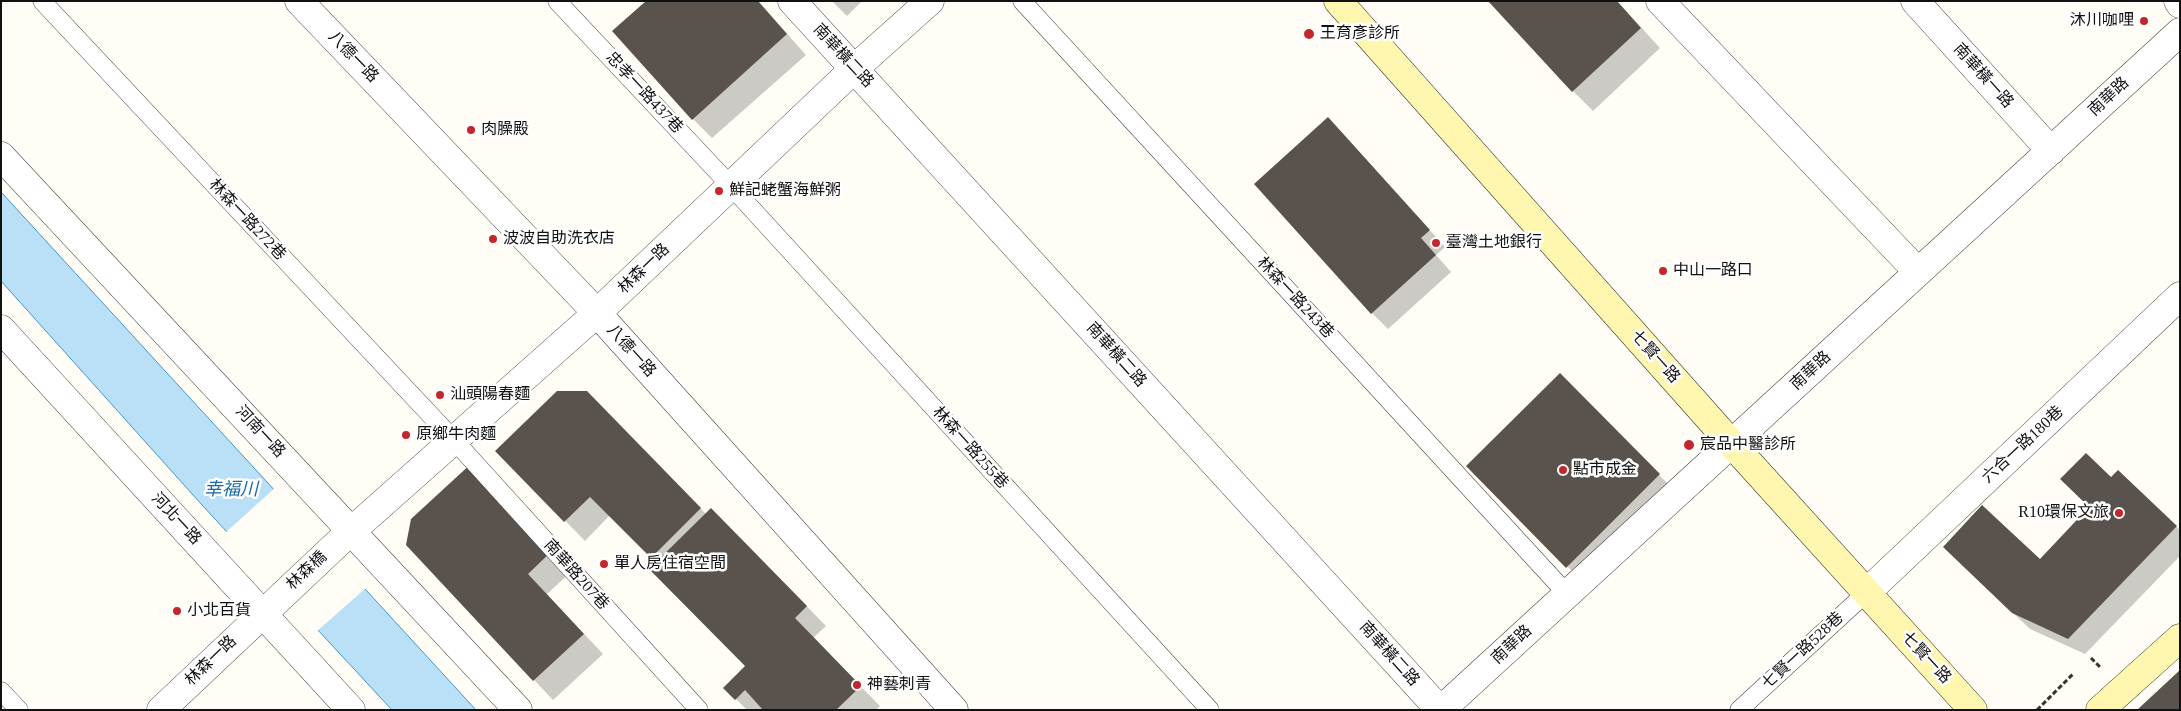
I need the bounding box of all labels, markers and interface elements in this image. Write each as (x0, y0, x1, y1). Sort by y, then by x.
place label: 沐川咖哩 (2070, 11, 2134, 31)
marker: 沐川咖哩 (2138, 15, 2150, 27)
street label: 南華橫二路 (809, 20, 877, 92)
place label: 王育彥診所 (1320, 24, 1400, 44)
street label: 八德一路 (324, 27, 382, 87)
marker: 王育彥診所 (1302, 27, 1316, 41)
street label: 南華橫一路 (1949, 40, 2017, 112)
street label: 忠孝一路437巷 (602, 48, 686, 138)
street label: 南華路 (2085, 74, 2133, 120)
place label: 肉臊殿 (481, 120, 529, 140)
marker: 肉臊殿 (465, 124, 477, 136)
street label: 林森一路272巷 (205, 175, 289, 265)
place label: 鮮記蛯蟹海鮮粥 (729, 181, 841, 201)
marker: 鮮記蛯蟹海鮮粥 (713, 185, 725, 197)
place label: 波波自助洗衣店 (503, 229, 615, 249)
marker: 波波自助洗衣店 (487, 233, 499, 245)
place label: 臺灣土地銀行 (1446, 233, 1542, 253)
marker: 臺灣土地銀行 (1430, 237, 1442, 249)
street label: 林森一路 (614, 240, 674, 298)
street label: 林森一路243巷 (1253, 253, 1337, 343)
place label: 中山一路口 (1673, 261, 1753, 281)
marker: 中山一路口 (1657, 265, 1669, 277)
street label: 南華橫二路 (1082, 319, 1150, 391)
street label: 八德一路 (602, 321, 660, 381)
street label: 七賢一路 (1626, 327, 1684, 387)
street label: 南華路 (1787, 348, 1835, 394)
place label: 汕頭陽春麵 (450, 385, 530, 405)
marker: 汕頭陽春麵 (434, 389, 446, 401)
street label: 河南一路 (231, 402, 289, 462)
street label: 林森一路255巷 (928, 403, 1012, 493)
street label: 六合一路180巷 (1978, 403, 2068, 487)
place label: 原鄉牛肉麵 (416, 425, 496, 445)
marker: 原鄉牛肉麵 (400, 429, 412, 441)
place label: 宸品中醫診所 (1700, 435, 1796, 455)
marker: 宸品中醫診所 (1682, 438, 1696, 452)
place label: 點市成金 (1573, 460, 1637, 480)
marker: 點市成金 (1557, 464, 1569, 476)
water label: 幸福川 (204, 479, 258, 501)
street label: 河北一路 (147, 489, 205, 549)
place label: R10環保文旅 (2018, 503, 2109, 523)
marker: R10環保文旅 (2113, 507, 2125, 519)
street label: 南華路207巷 (539, 536, 613, 614)
street label: 林森橋 (283, 548, 331, 594)
place label: 單人房住宿空間 (614, 554, 726, 574)
marker: 單人房住宿空間 (598, 558, 610, 570)
place label: 小北百貨 (187, 601, 251, 621)
marker: 小北百貨 (171, 605, 183, 617)
street label: 七賢一路528巷 (1758, 609, 1848, 693)
street label: 南華橫二路 (1355, 618, 1423, 690)
street label: 南華路 (1488, 622, 1536, 668)
street label: 七賢一路 (1897, 628, 1955, 688)
street label: 林森一路 (181, 632, 241, 690)
place label: 神藝刺青 (867, 675, 931, 695)
marker: 神藝刺青 (851, 679, 863, 691)

